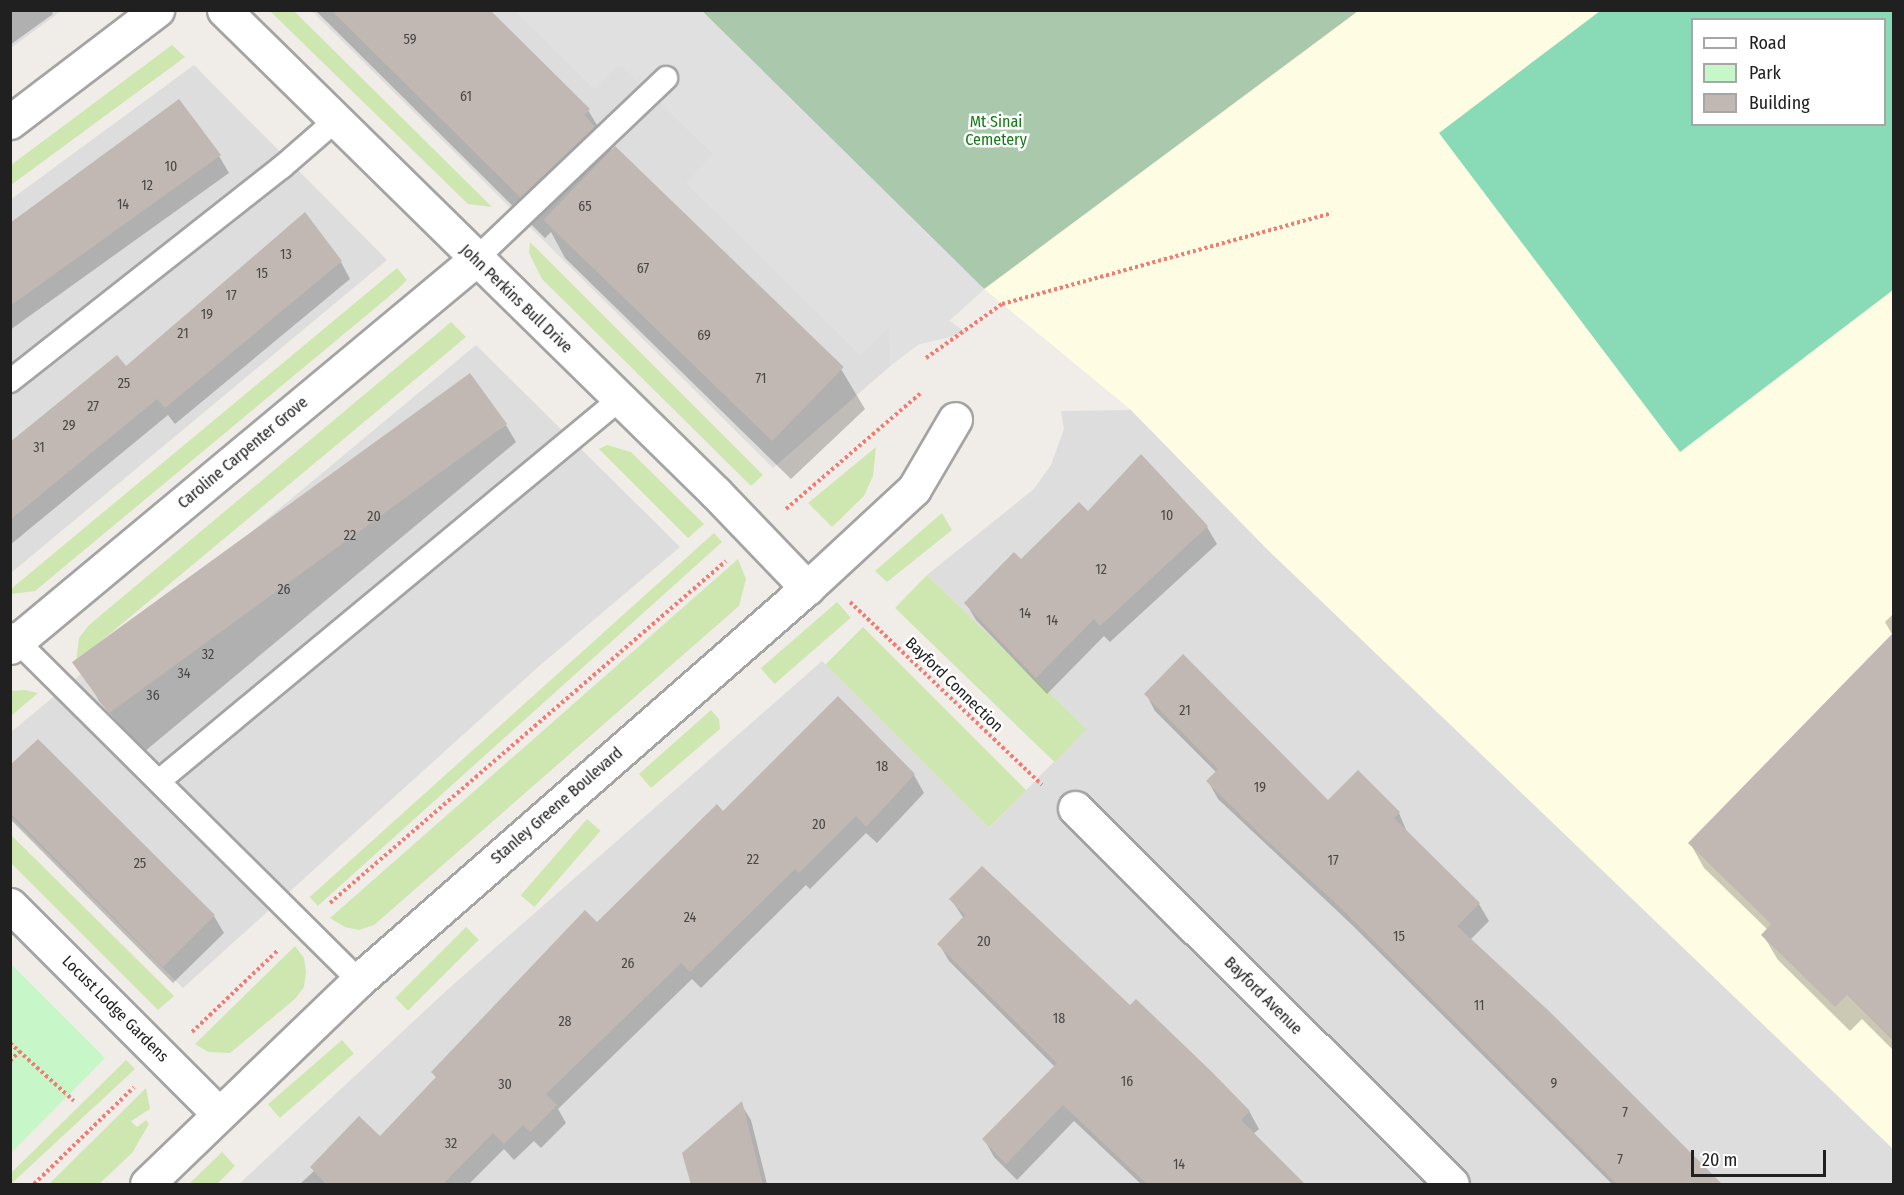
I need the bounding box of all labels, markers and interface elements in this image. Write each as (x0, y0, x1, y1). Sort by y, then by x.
legend (1691, 18, 1886, 126)
house number: 59 (403, 32, 417, 48)
text: Road (1749, 32, 1786, 54)
text: Park (1749, 62, 1781, 84)
house number: 61 (460, 89, 472, 105)
text: Building (1749, 92, 1810, 114)
park label: Mt Sinai Cemetery (965, 112, 1027, 150)
house number: 10 (165, 159, 177, 175)
house number: 12 (141, 178, 153, 194)
house number: 14 (117, 197, 129, 213)
house number: 65 (578, 199, 592, 215)
street label: John Perkins Bull Drive (456, 241, 576, 357)
house number: 13 (280, 247, 292, 263)
house number: 67 (637, 261, 649, 277)
house number: 15 (256, 266, 268, 282)
house number: 17 (225, 288, 237, 304)
house number: 19 (201, 307, 213, 323)
house number: 21 (177, 326, 189, 342)
house number: 69 (697, 328, 711, 344)
house number: 71 (756, 371, 766, 387)
house number: 25 (118, 376, 130, 392)
street label: Caroline Carpenter Grove (174, 393, 312, 513)
house number: 27 (87, 399, 99, 415)
house number: 29 (63, 418, 75, 434)
house number: 31 (33, 440, 45, 456)
house number: 10 (1161, 508, 1173, 524)
house number: 20 (367, 509, 381, 525)
house number: 22 (344, 528, 356, 544)
house number: 12 (1095, 562, 1107, 578)
house number: 26 (277, 582, 291, 598)
house number: 14 (1019, 606, 1031, 622)
house number: 14 (1046, 613, 1058, 629)
street label: Bayford Connection (901, 634, 1007, 736)
house number: 32 (202, 647, 214, 663)
house number: 34 (177, 666, 191, 682)
house number: 36 (146, 688, 160, 704)
house number: 21 (1179, 703, 1191, 719)
street label: Stanley Greene Boulevard (487, 744, 627, 868)
house number: 18 (876, 759, 888, 775)
house number: 19 (1254, 780, 1266, 796)
house number: 20 (812, 817, 826, 833)
house number: 22 (747, 852, 759, 868)
house number: 17 (1327, 853, 1339, 869)
house number: 25 (134, 856, 146, 872)
house number: 24 (684, 910, 696, 926)
house number: 15 (1393, 929, 1405, 945)
house number: 20 (977, 934, 991, 950)
street label: Locust Lodge Gardens (58, 952, 172, 1066)
street label: Bayford Avenue (1220, 953, 1306, 1039)
house number: 26 (621, 956, 635, 972)
house number: 11 (1474, 998, 1484, 1014)
house number: 18 (1053, 1011, 1065, 1027)
house number: 28 (558, 1014, 572, 1030)
house number: 16 (1121, 1074, 1133, 1090)
house number: 9 (1551, 1076, 1557, 1092)
house number: 30 (498, 1077, 512, 1093)
house number: 7 (1622, 1105, 1628, 1121)
house number: 32 (445, 1136, 457, 1152)
scale bar (1694, 1138, 1829, 1176)
text: 20 m (1702, 1149, 1737, 1171)
house number: 7 (1617, 1152, 1623, 1168)
house number: 14 (1173, 1157, 1185, 1173)

